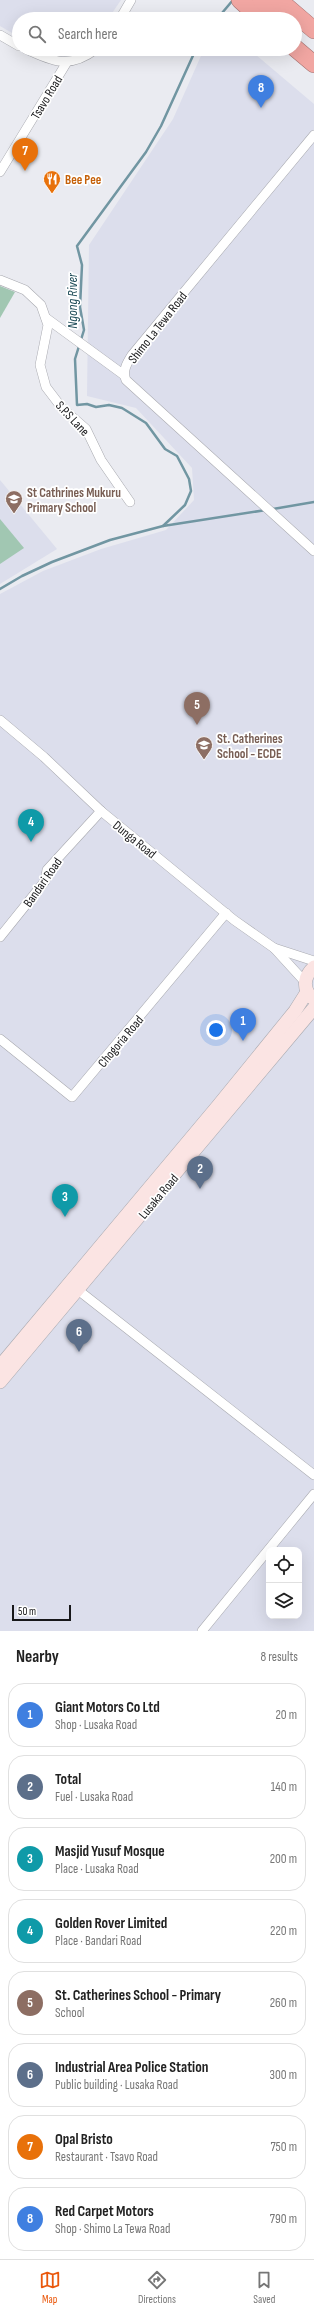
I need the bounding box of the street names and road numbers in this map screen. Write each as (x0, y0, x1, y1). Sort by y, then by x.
street label: Tsavo Road (28, 73, 66, 122)
street label: Shimo La Tewa Road (125, 289, 191, 367)
street label: S.P.S Lane (52, 398, 93, 440)
street label: Dunga Road (109, 817, 159, 862)
street label: Bandari Road (20, 855, 66, 910)
street label: Chogoria Road (95, 1013, 147, 1071)
street label: Lusaka Road (135, 1171, 182, 1222)

